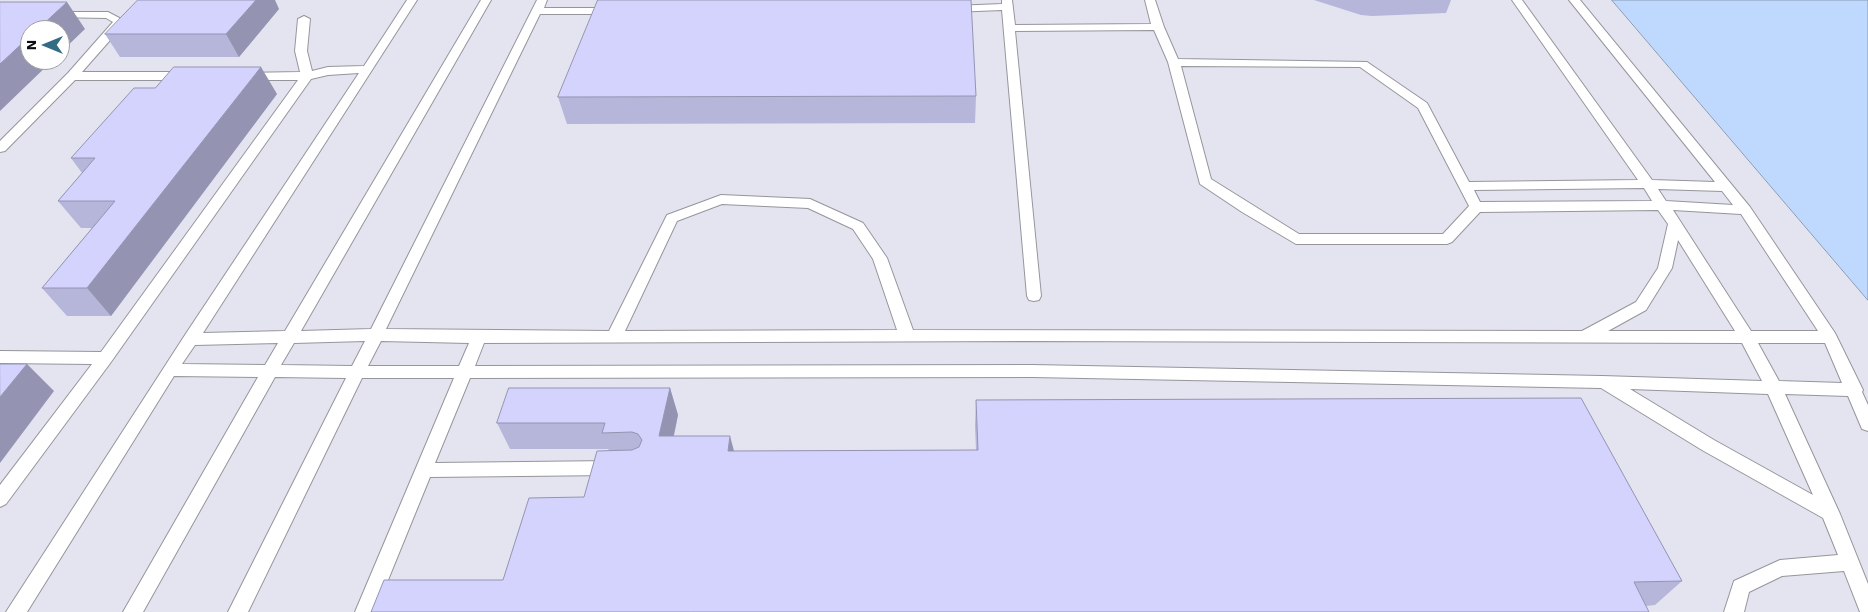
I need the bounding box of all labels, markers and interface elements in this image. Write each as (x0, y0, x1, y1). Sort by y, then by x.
north arrow (20, 20, 70, 70)
text: N (23, 40, 39, 50)

